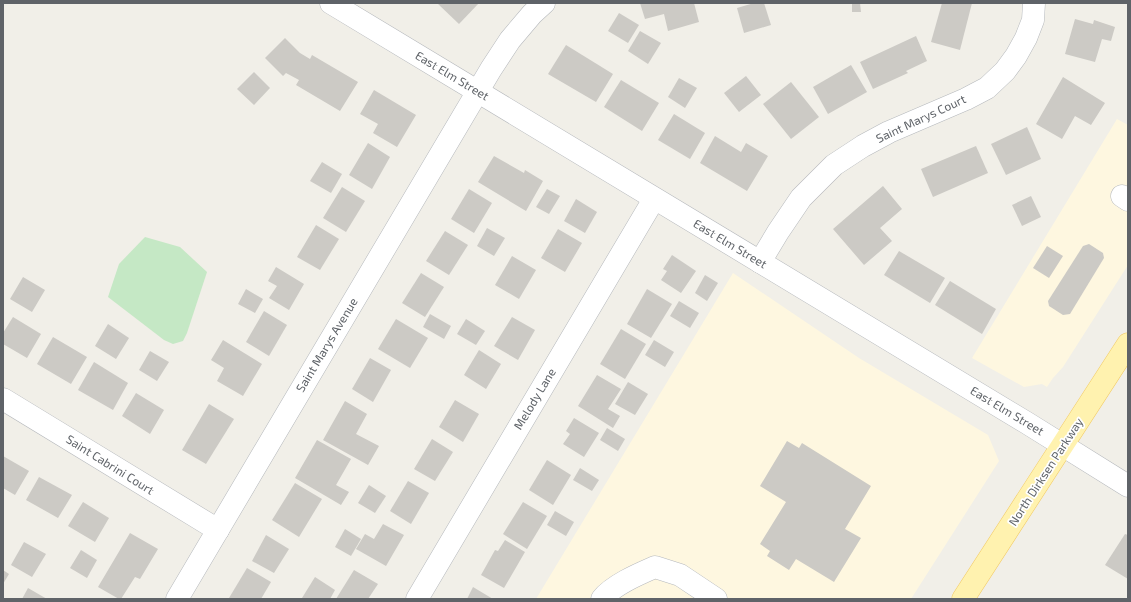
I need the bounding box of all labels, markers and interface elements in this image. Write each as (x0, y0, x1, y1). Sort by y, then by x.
street label: East Elm Street (413, 48, 492, 103)
street label: Saint Marys Court (873, 91, 968, 145)
street label: East Elm Street (691, 216, 770, 271)
street label: Saint Marys Avenue (292, 295, 360, 394)
street label: Melody Lane (510, 365, 558, 432)
street label: East Elm Street (968, 383, 1047, 438)
street label: North Dirksen Parkway (1005, 414, 1086, 528)
street label: Saint Cabrini Court (64, 431, 157, 497)

